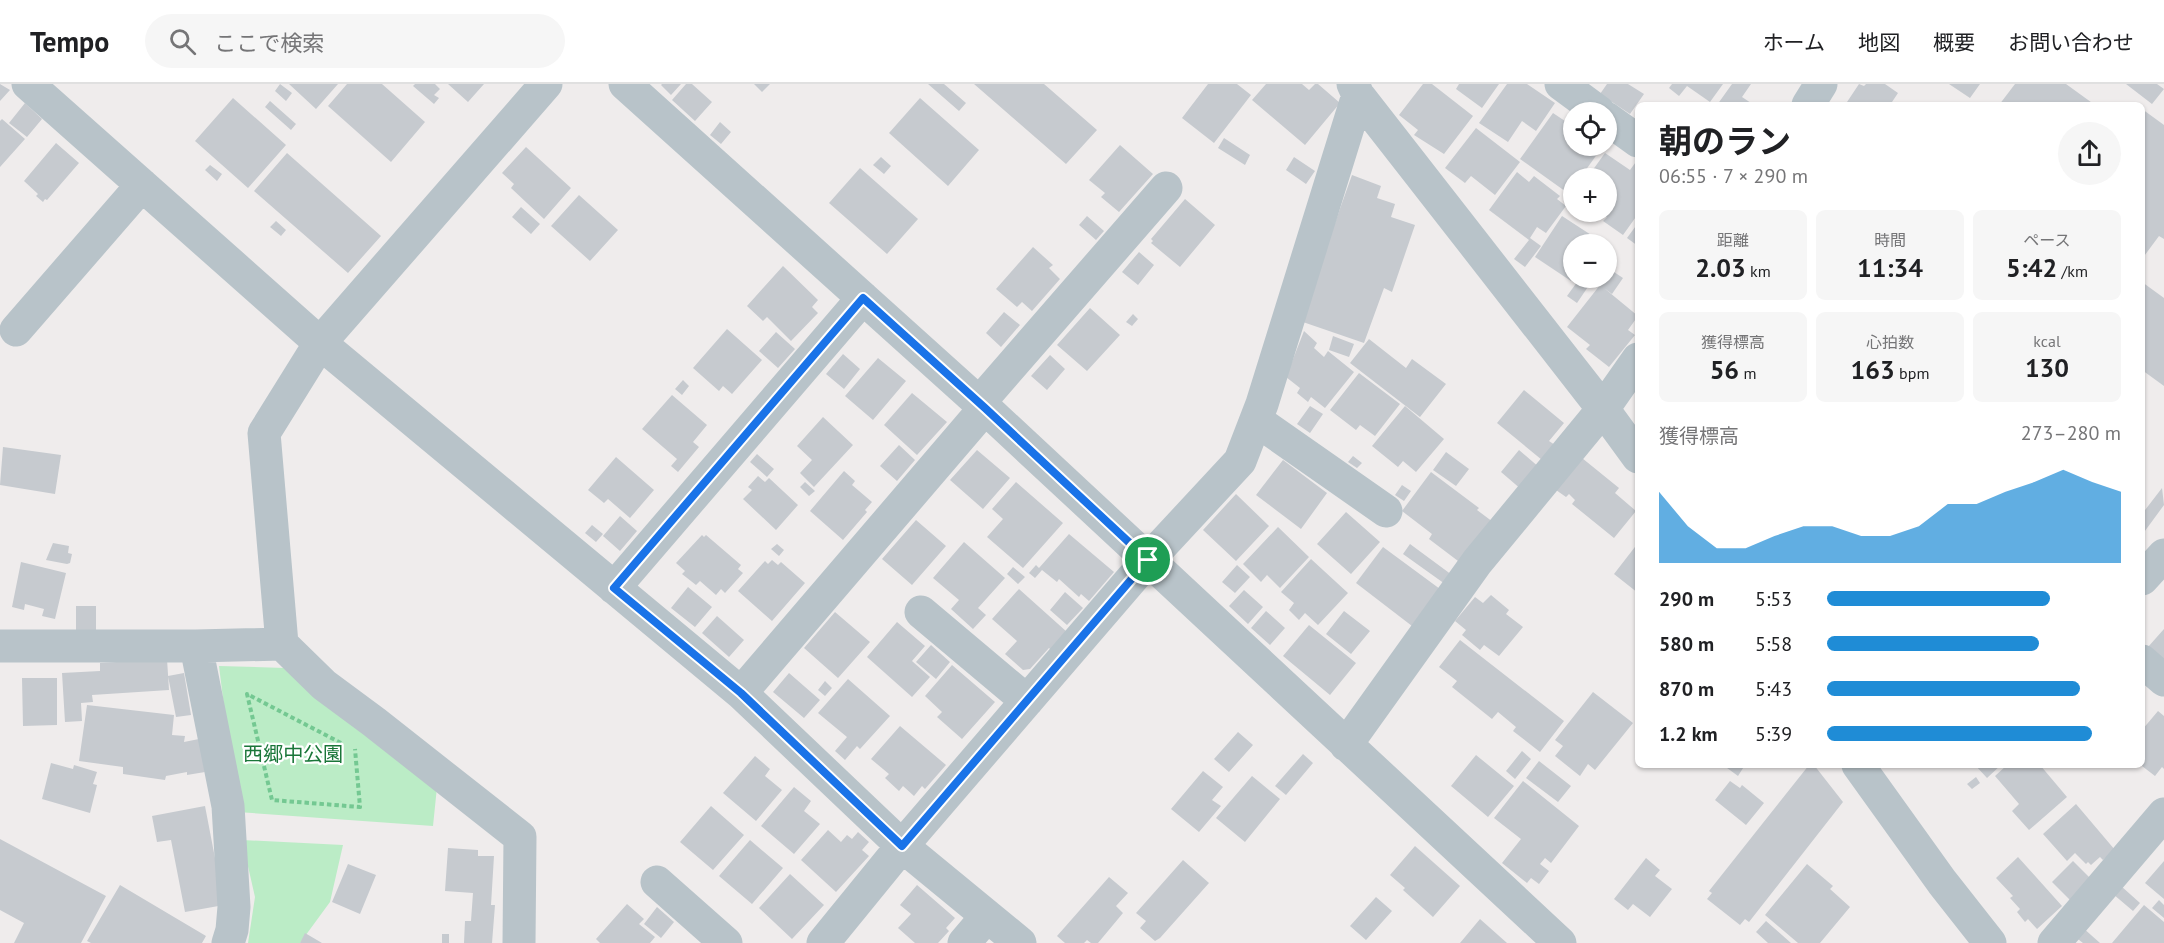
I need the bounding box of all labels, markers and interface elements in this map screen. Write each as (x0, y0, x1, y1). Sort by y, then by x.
search box (145, 14, 565, 68)
text: Tempo (30, 23, 109, 60)
icon: search (166, 25, 199, 58)
text: ここで検索 (214, 29, 324, 57)
text: ホーム (1763, 29, 1825, 56)
text: 地図 (1858, 29, 1900, 56)
text: 概要 (1933, 29, 1975, 56)
text: お問い合わせ (2008, 29, 2134, 56)
map controls (1563, 102, 1617, 288)
button: locate (1563, 102, 1617, 156)
text: 朝のラン (1659, 119, 1791, 162)
button: share (2058, 122, 2121, 185)
text: 06:55 · 7 × 290 m (1659, 163, 1808, 189)
button: + (1563, 168, 1617, 222)
text: 距離 (1717, 230, 1749, 250)
text: 時間 (1874, 230, 1906, 250)
text: ペース (2023, 230, 2071, 250)
button: − (1563, 234, 1617, 288)
text: 2.03 (1695, 251, 1746, 284)
text: 11:34 (1857, 251, 1923, 284)
text: 5:42 (2006, 251, 2057, 284)
text: km (1746, 261, 1771, 281)
text: /km (2057, 261, 2088, 281)
text: kcal (2033, 331, 2061, 351)
text: 獲得標高 (1701, 332, 1765, 352)
text: 心拍数 (1866, 332, 1914, 352)
text: 130 (2025, 351, 2069, 384)
text: 56 (1710, 353, 1739, 386)
text: 163 (1851, 353, 1895, 386)
text: m (1739, 363, 1756, 383)
text: bpm (1895, 363, 1929, 383)
text: 273–280 m (2021, 420, 2121, 446)
text: 獲得標高 (1659, 423, 1739, 449)
pin (1122, 534, 1173, 585)
icon: arrive (1131, 543, 1164, 576)
text: 290 m (1659, 586, 1714, 612)
text: 5:53 (1755, 586, 1792, 612)
text: 580 m (1659, 631, 1714, 657)
text: 5:58 (1755, 631, 1792, 657)
text: 870 m (1659, 676, 1714, 702)
text: 5:43 (1755, 676, 1792, 702)
text: 1.2 km (1659, 721, 1718, 747)
text: 5:39 (1755, 721, 1792, 747)
park label: 西郷中公園 (243, 741, 343, 767)

